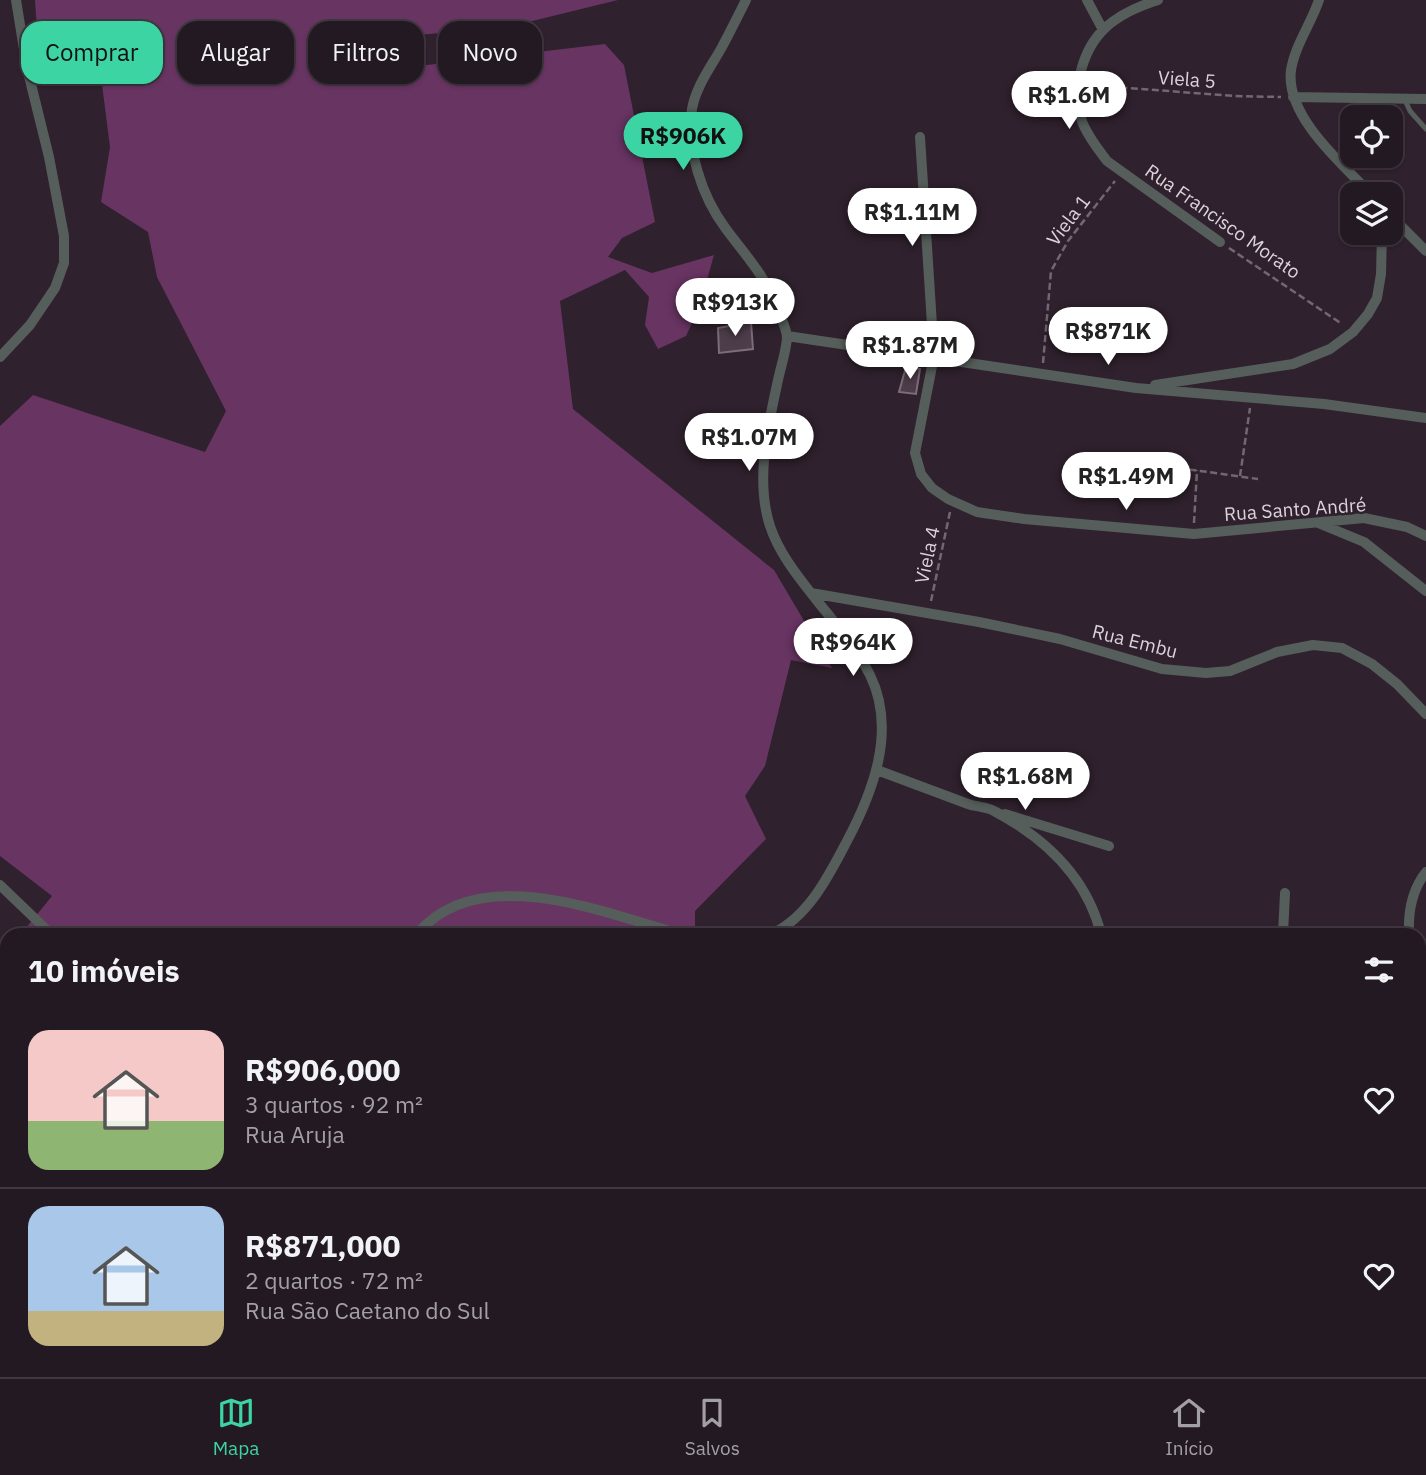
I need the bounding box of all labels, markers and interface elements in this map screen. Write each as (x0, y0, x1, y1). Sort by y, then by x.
chip: Comprar (21, 21, 163, 84)
chip: Alugar (177, 21, 294, 84)
chip: Filtros (308, 21, 424, 84)
chip: Novo (438, 21, 542, 84)
street label: Viela 5 (1157, 65, 1217, 93)
pin: R$1.6M (1012, 72, 1126, 131)
text: R$1.6M (1028, 79, 1110, 109)
map controls (1340, 105, 1403, 245)
button: locate (1340, 105, 1403, 168)
pin: R$906K (626, 113, 740, 172)
text: R$906K (640, 120, 726, 150)
street label: Rua Francisco Morato (1141, 158, 1305, 284)
button: layers (1340, 182, 1403, 245)
pin: R$1.11M (847, 188, 977, 248)
street label: Viela 1 (1041, 190, 1095, 250)
text: R$1.11M (864, 196, 960, 226)
pin: R$913K (678, 278, 792, 338)
text: R$913K (692, 286, 778, 316)
pin: R$871K (1051, 308, 1165, 367)
text: R$871K (1065, 315, 1151, 345)
pin: R$1.87M (845, 322, 975, 381)
text: R$1.87M (862, 329, 958, 359)
pin: R$1.07M (684, 414, 814, 473)
text: R$1.07M (701, 421, 797, 451)
pin: R$1.49M (1061, 452, 1191, 512)
text: R$1.49M (1078, 460, 1174, 490)
street label: Rua Santo André (1223, 492, 1367, 526)
street label: Viela 4 (909, 524, 945, 586)
pin: R$964K (796, 618, 910, 678)
street label: Rua Embu (1090, 619, 1180, 663)
text: R$964K (810, 626, 896, 656)
pin: R$1.68M (960, 752, 1090, 812)
text: R$1.68M (977, 760, 1073, 790)
text: 10 imóveis (28, 951, 180, 990)
icon: filters (1360, 951, 1398, 989)
text: R$906,000 (245, 1050, 401, 1089)
icon: home (84, 1058, 168, 1142)
icon: heart (1360, 1081, 1398, 1119)
text: 3 quartos · 92 m² (245, 1089, 423, 1119)
text: Rua Aruja (245, 1119, 345, 1149)
text: R$871,000 (245, 1226, 401, 1265)
icon: home (84, 1234, 168, 1318)
icon: heart (1360, 1257, 1398, 1295)
text: 2 quartos · 72 m² (245, 1265, 423, 1295)
text: Rua São Caetano do Sul (245, 1295, 490, 1325)
tab: Mapa (213, 1394, 259, 1460)
tab: Salvos (685, 1394, 740, 1460)
tab: Início (1165, 1394, 1213, 1460)

